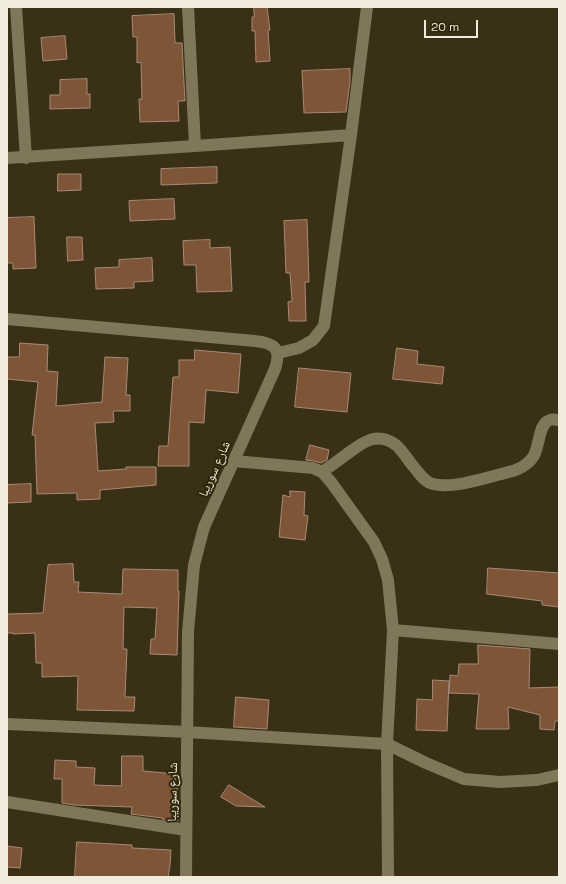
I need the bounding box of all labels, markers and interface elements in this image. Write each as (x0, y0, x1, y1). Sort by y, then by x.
scale bar (426, 12, 480, 38)
text: 20 m (431, 19, 459, 35)
street label: شارع سوريبا (196, 439, 234, 499)
street label: شارع سوريبا (165, 762, 181, 822)

